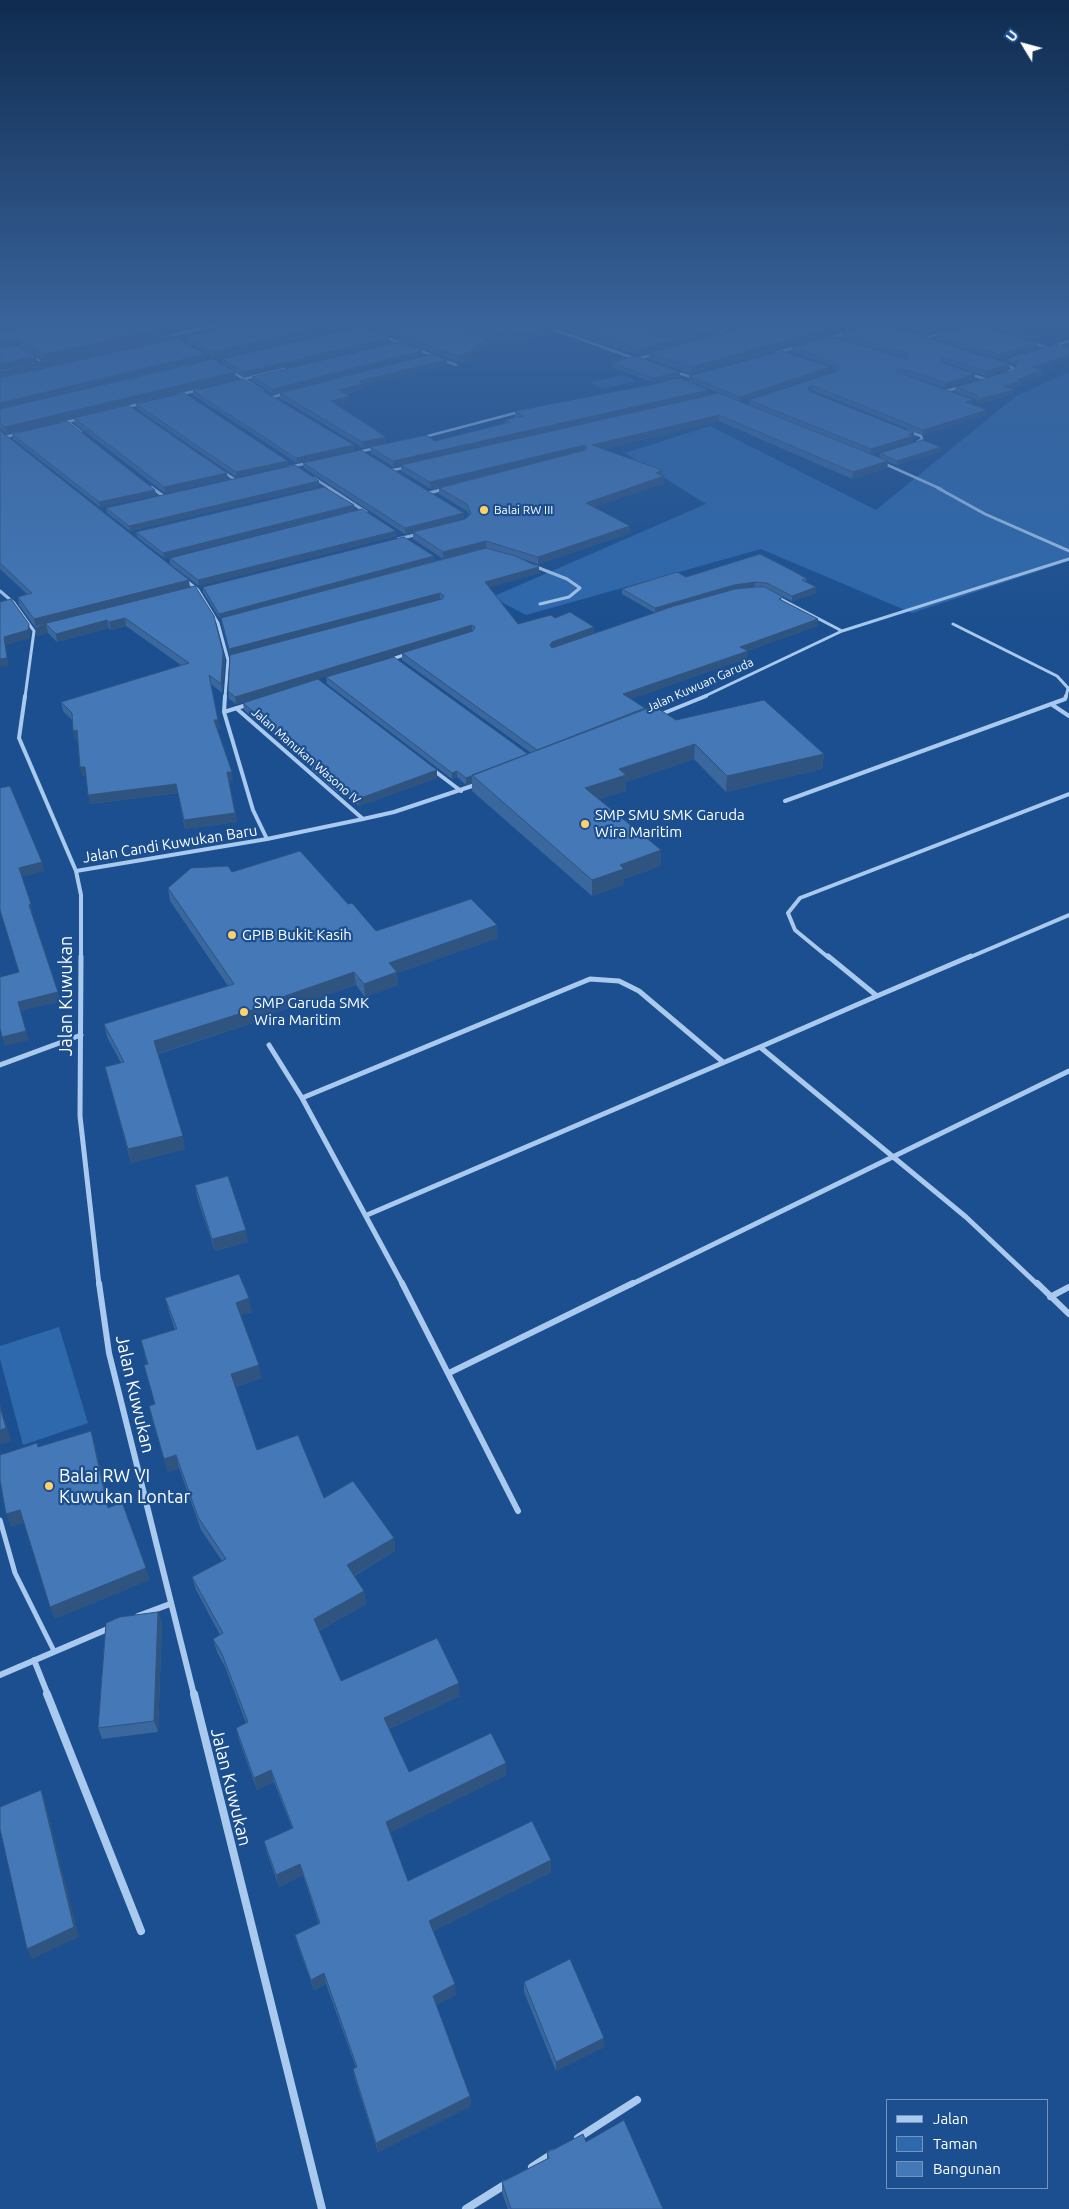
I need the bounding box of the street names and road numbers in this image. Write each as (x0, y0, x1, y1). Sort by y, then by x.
street label: Jalan Kuwuan Garuda (644, 655, 756, 715)
street label: Jalan Manukan Wasono IV (249, 705, 363, 807)
street label: Jalan Candi Kuwukan Baru (81, 821, 259, 867)
street label: Jalan Kuwukan (55, 936, 77, 1056)
street label: Jalan Kuwukan (111, 1333, 159, 1455)
street label: Jalan Kuwukan (206, 1726, 256, 1848)

